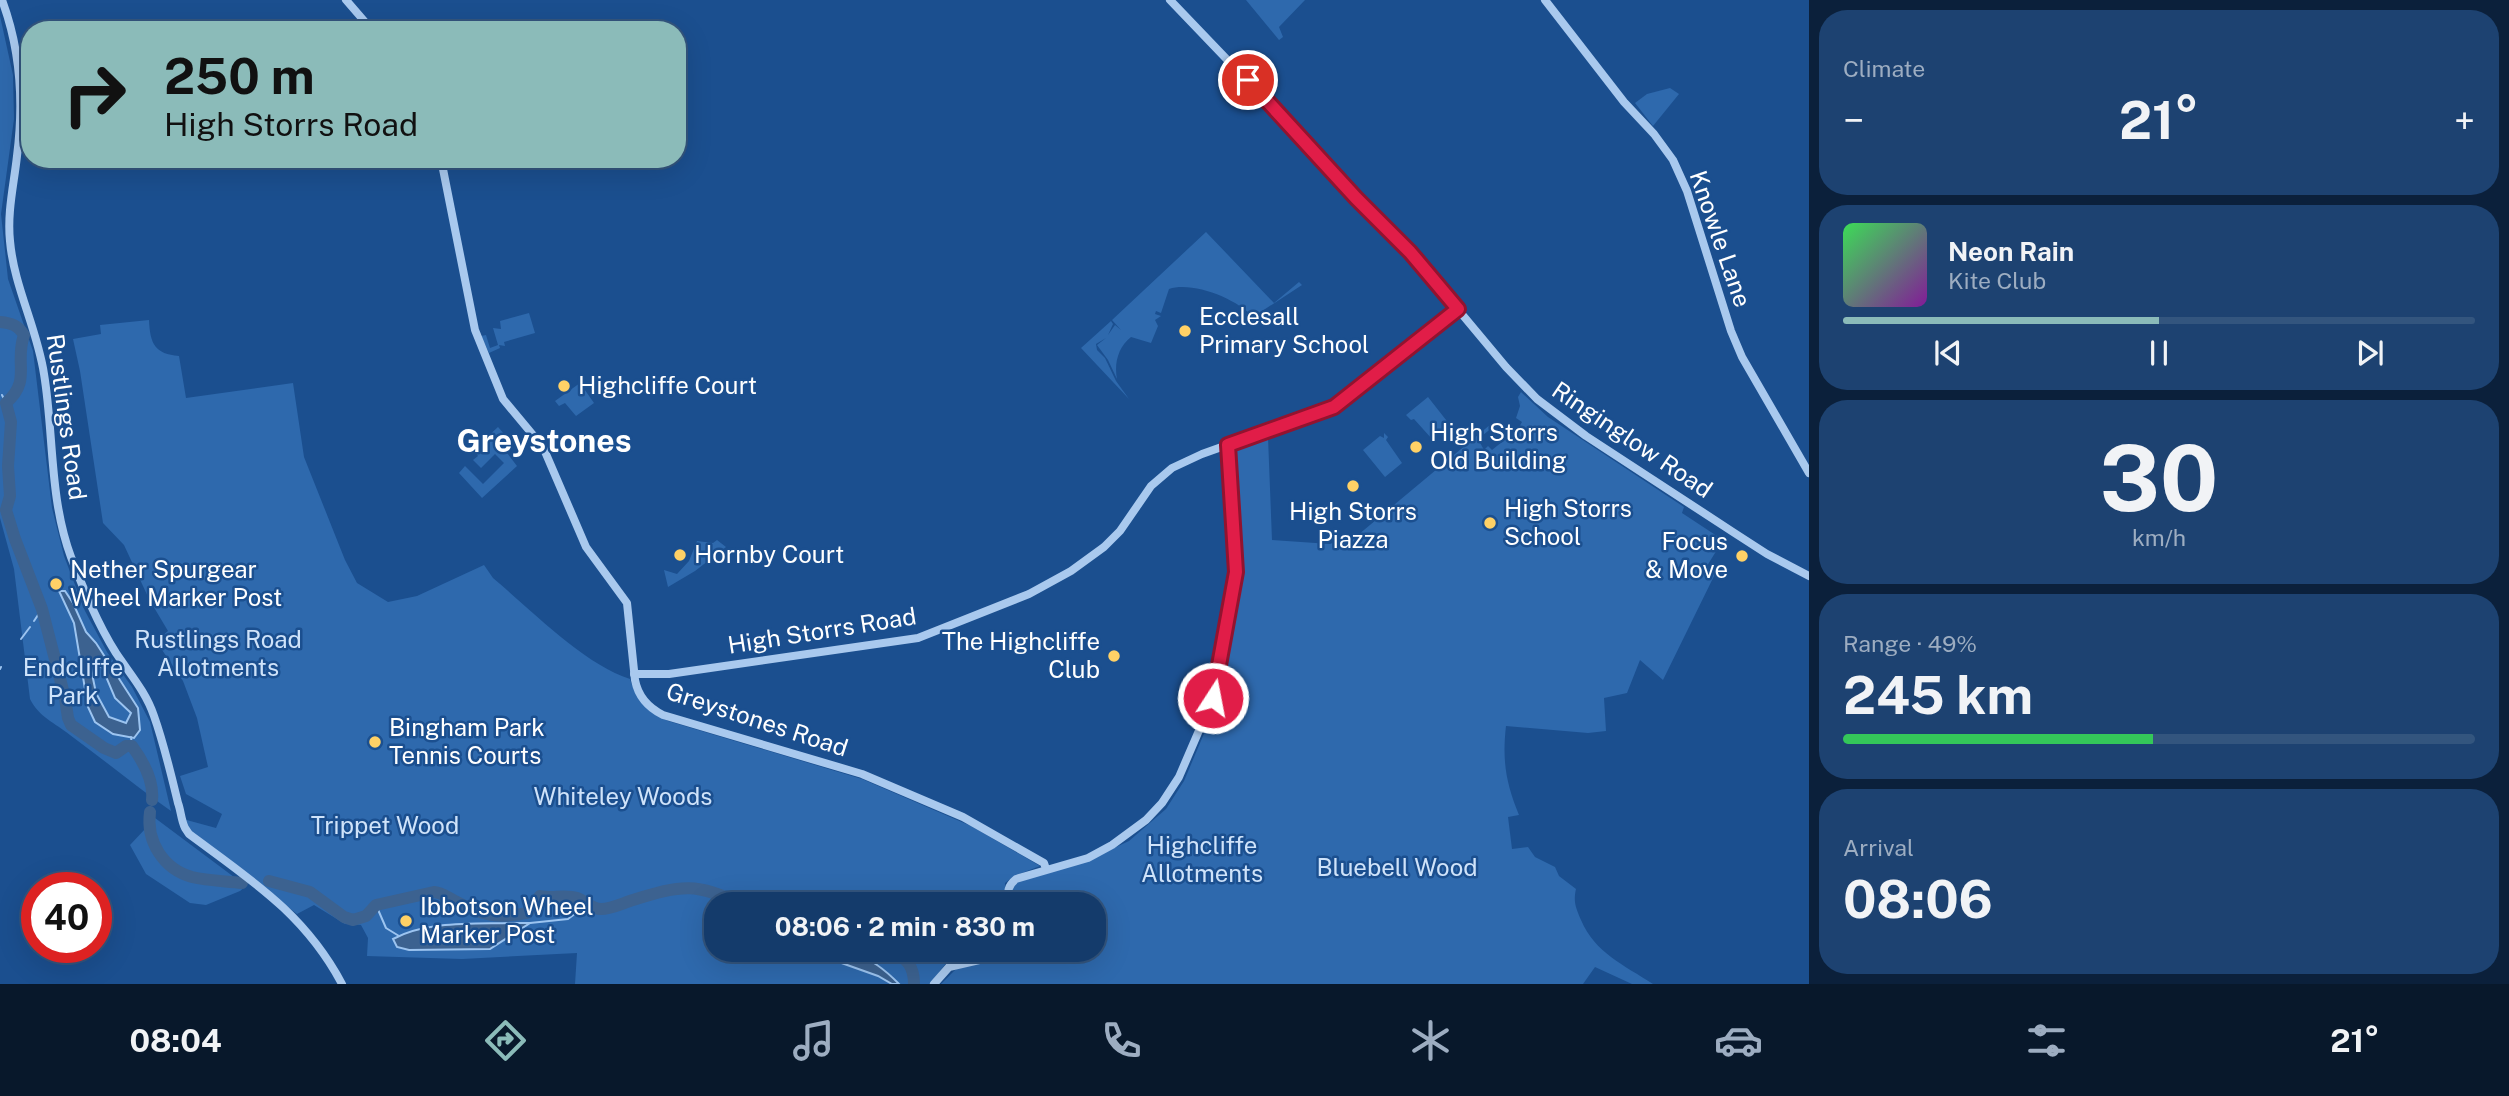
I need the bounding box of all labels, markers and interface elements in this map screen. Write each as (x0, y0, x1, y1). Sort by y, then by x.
text: 250 m (164, 47, 315, 105)
icon: right (49, 49, 140, 140)
pin (1218, 50, 1278, 110)
text: Climate (1843, 55, 1925, 82)
icon: arrive (1229, 61, 1267, 99)
text: 21° (2119, 90, 2199, 151)
text: − (1843, 98, 1864, 143)
text: + (2454, 98, 2475, 143)
text: High Storrs Road (164, 106, 418, 143)
street label: Knowle Lane (1685, 167, 1757, 311)
text: Neon Rain (1948, 236, 2074, 267)
text: Kite Club (1948, 267, 2046, 294)
place label: Ecclesall Primary School (1199, 302, 1369, 358)
marker: Ecclesall Primary School (1177, 323, 1193, 339)
street label: Rustlings Road (41, 332, 93, 502)
icon: previous (1929, 334, 1967, 372)
icon: pause (2140, 334, 2178, 372)
icon: next (2351, 334, 2389, 372)
place label: Highcliffe Court (578, 371, 757, 399)
street label: Ringinglow Road (1547, 375, 1718, 503)
marker: Highcliffe Court (556, 378, 572, 394)
place label: High Storrs Old Building (1430, 418, 1567, 474)
district label: Greystones (456, 422, 632, 459)
text: 30 (2100, 425, 2218, 531)
marker: High Storrs Old Building (1408, 439, 1424, 455)
marker: High Storrs Piazza (1345, 478, 1361, 494)
place label: High Storrs School (1504, 494, 1632, 550)
place label: High Storrs Piazza (1289, 497, 1417, 553)
marker: High Storrs School (1482, 515, 1498, 531)
text: km/h (2132, 524, 2186, 551)
place label: Focus & Move (1645, 527, 1728, 583)
place label: Hornby Court (694, 540, 844, 568)
marker: Hornby Court (672, 547, 688, 563)
marker: Focus & Move (1734, 548, 1750, 564)
place label: Nether Spurgear Wheel Marker Post (70, 555, 282, 611)
marker: Nether Spurgear Wheel Marker Post (48, 576, 64, 592)
street label: High Storrs Road (726, 601, 918, 659)
park label: Rustlings Road Allotments (134, 625, 302, 681)
place label: The Highcliffe Club (942, 627, 1100, 683)
text: Range · 49% (1843, 630, 1977, 657)
marker: The Highcliffe Club (1106, 648, 1122, 664)
park label: Endcliffe Park (23, 653, 123, 709)
position arrow (1176, 661, 1250, 735)
text: 245 km (1843, 665, 2033, 726)
street label: Greystones Road (663, 676, 852, 762)
place label: Bingham Park Tennis Courts (389, 713, 545, 769)
marker: Bingham Park Tennis Courts (367, 734, 383, 750)
park label: Whiteley Woods (534, 782, 712, 810)
park label: Trippet Wood (311, 811, 459, 839)
park label: Highcliffe Allotments (1141, 831, 1263, 887)
text: Arrival (1843, 834, 1914, 861)
park label: Bluebell Wood (1316, 853, 1478, 881)
text: 08:06 (1843, 869, 1993, 930)
speed limit sign: 40 (21, 872, 112, 963)
place label: Ibbotson Wheel Marker Post (420, 892, 594, 948)
text: 08:06 · 2 min · 830 m (775, 911, 1035, 942)
marker: Ibbotson Wheel Marker Post (398, 913, 414, 929)
icon: directions (481, 1016, 530, 1065)
icon: music (789, 1016, 838, 1065)
icon: phone (1097, 1016, 1146, 1065)
icon: climate (1406, 1016, 1455, 1065)
icon: car (1714, 1016, 1763, 1065)
icon: filters (2022, 1016, 2071, 1065)
text: 08:04 (130, 1022, 222, 1059)
text: 21° (2330, 1022, 2379, 1059)

